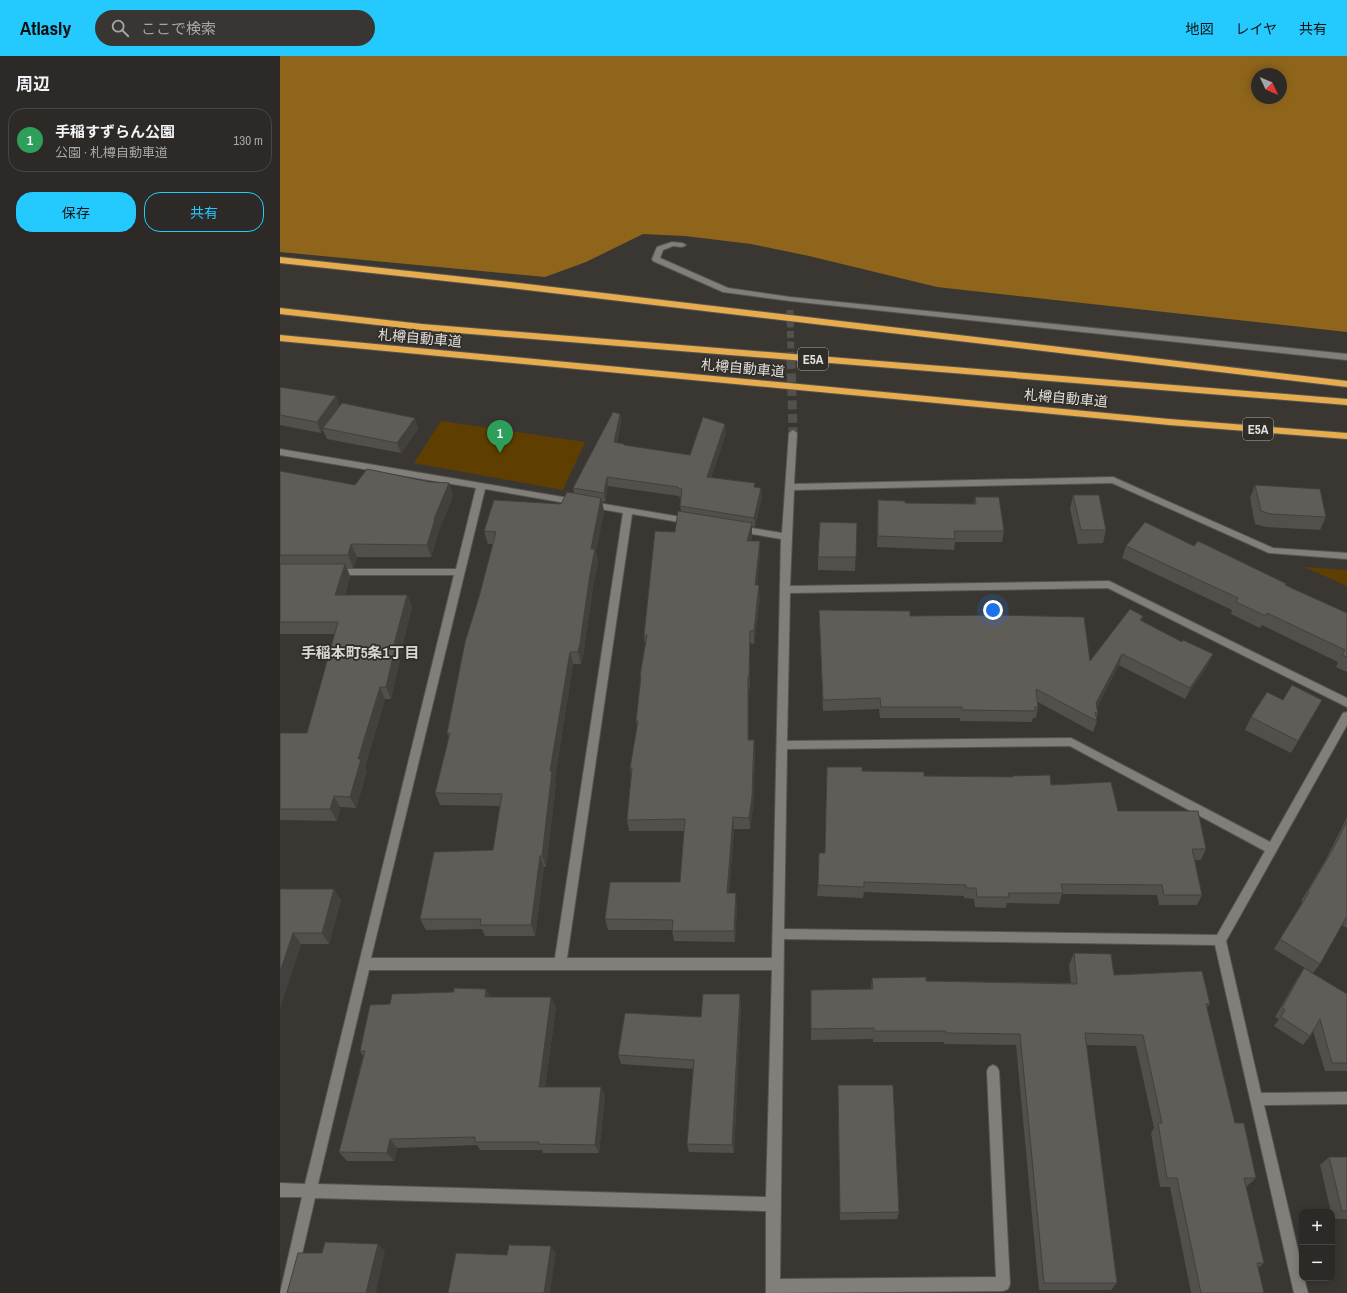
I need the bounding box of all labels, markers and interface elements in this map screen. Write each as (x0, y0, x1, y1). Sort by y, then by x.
search box (95, 10, 375, 46)
text: Atlasly (20, 15, 71, 41)
icon: search (109, 17, 131, 39)
text: ここで検索 (141, 18, 216, 39)
text: 地図 (1185, 20, 1213, 38)
text: レイヤ (1235, 20, 1277, 38)
text: 共有 (1299, 20, 1327, 38)
north arrow (1251, 68, 1287, 104)
text: 周辺 (16, 72, 50, 95)
text: 手稲すずらん公園 (55, 121, 175, 142)
text: 1 (27, 132, 33, 149)
text: 130 m (233, 132, 263, 149)
text: 公園 · 札樽自動車道 (55, 144, 168, 161)
button: 保存 (16, 192, 136, 232)
button: 共有 (144, 192, 264, 232)
street label: 札樽自動車道 (377, 325, 463, 351)
road number: E5A (798, 348, 828, 370)
street label: 札樽自動車道 (700, 355, 786, 381)
street label: 札樽自動車道 (1023, 385, 1109, 411)
road number: E5A (1243, 418, 1273, 440)
pin: 1 (487, 420, 513, 453)
your location (983, 600, 1003, 620)
district label: 手稲本町5条1丁目 (301, 642, 419, 663)
map controls (1299, 1209, 1335, 1281)
button: + (1299, 1209, 1335, 1245)
button: − (1299, 1245, 1335, 1281)

